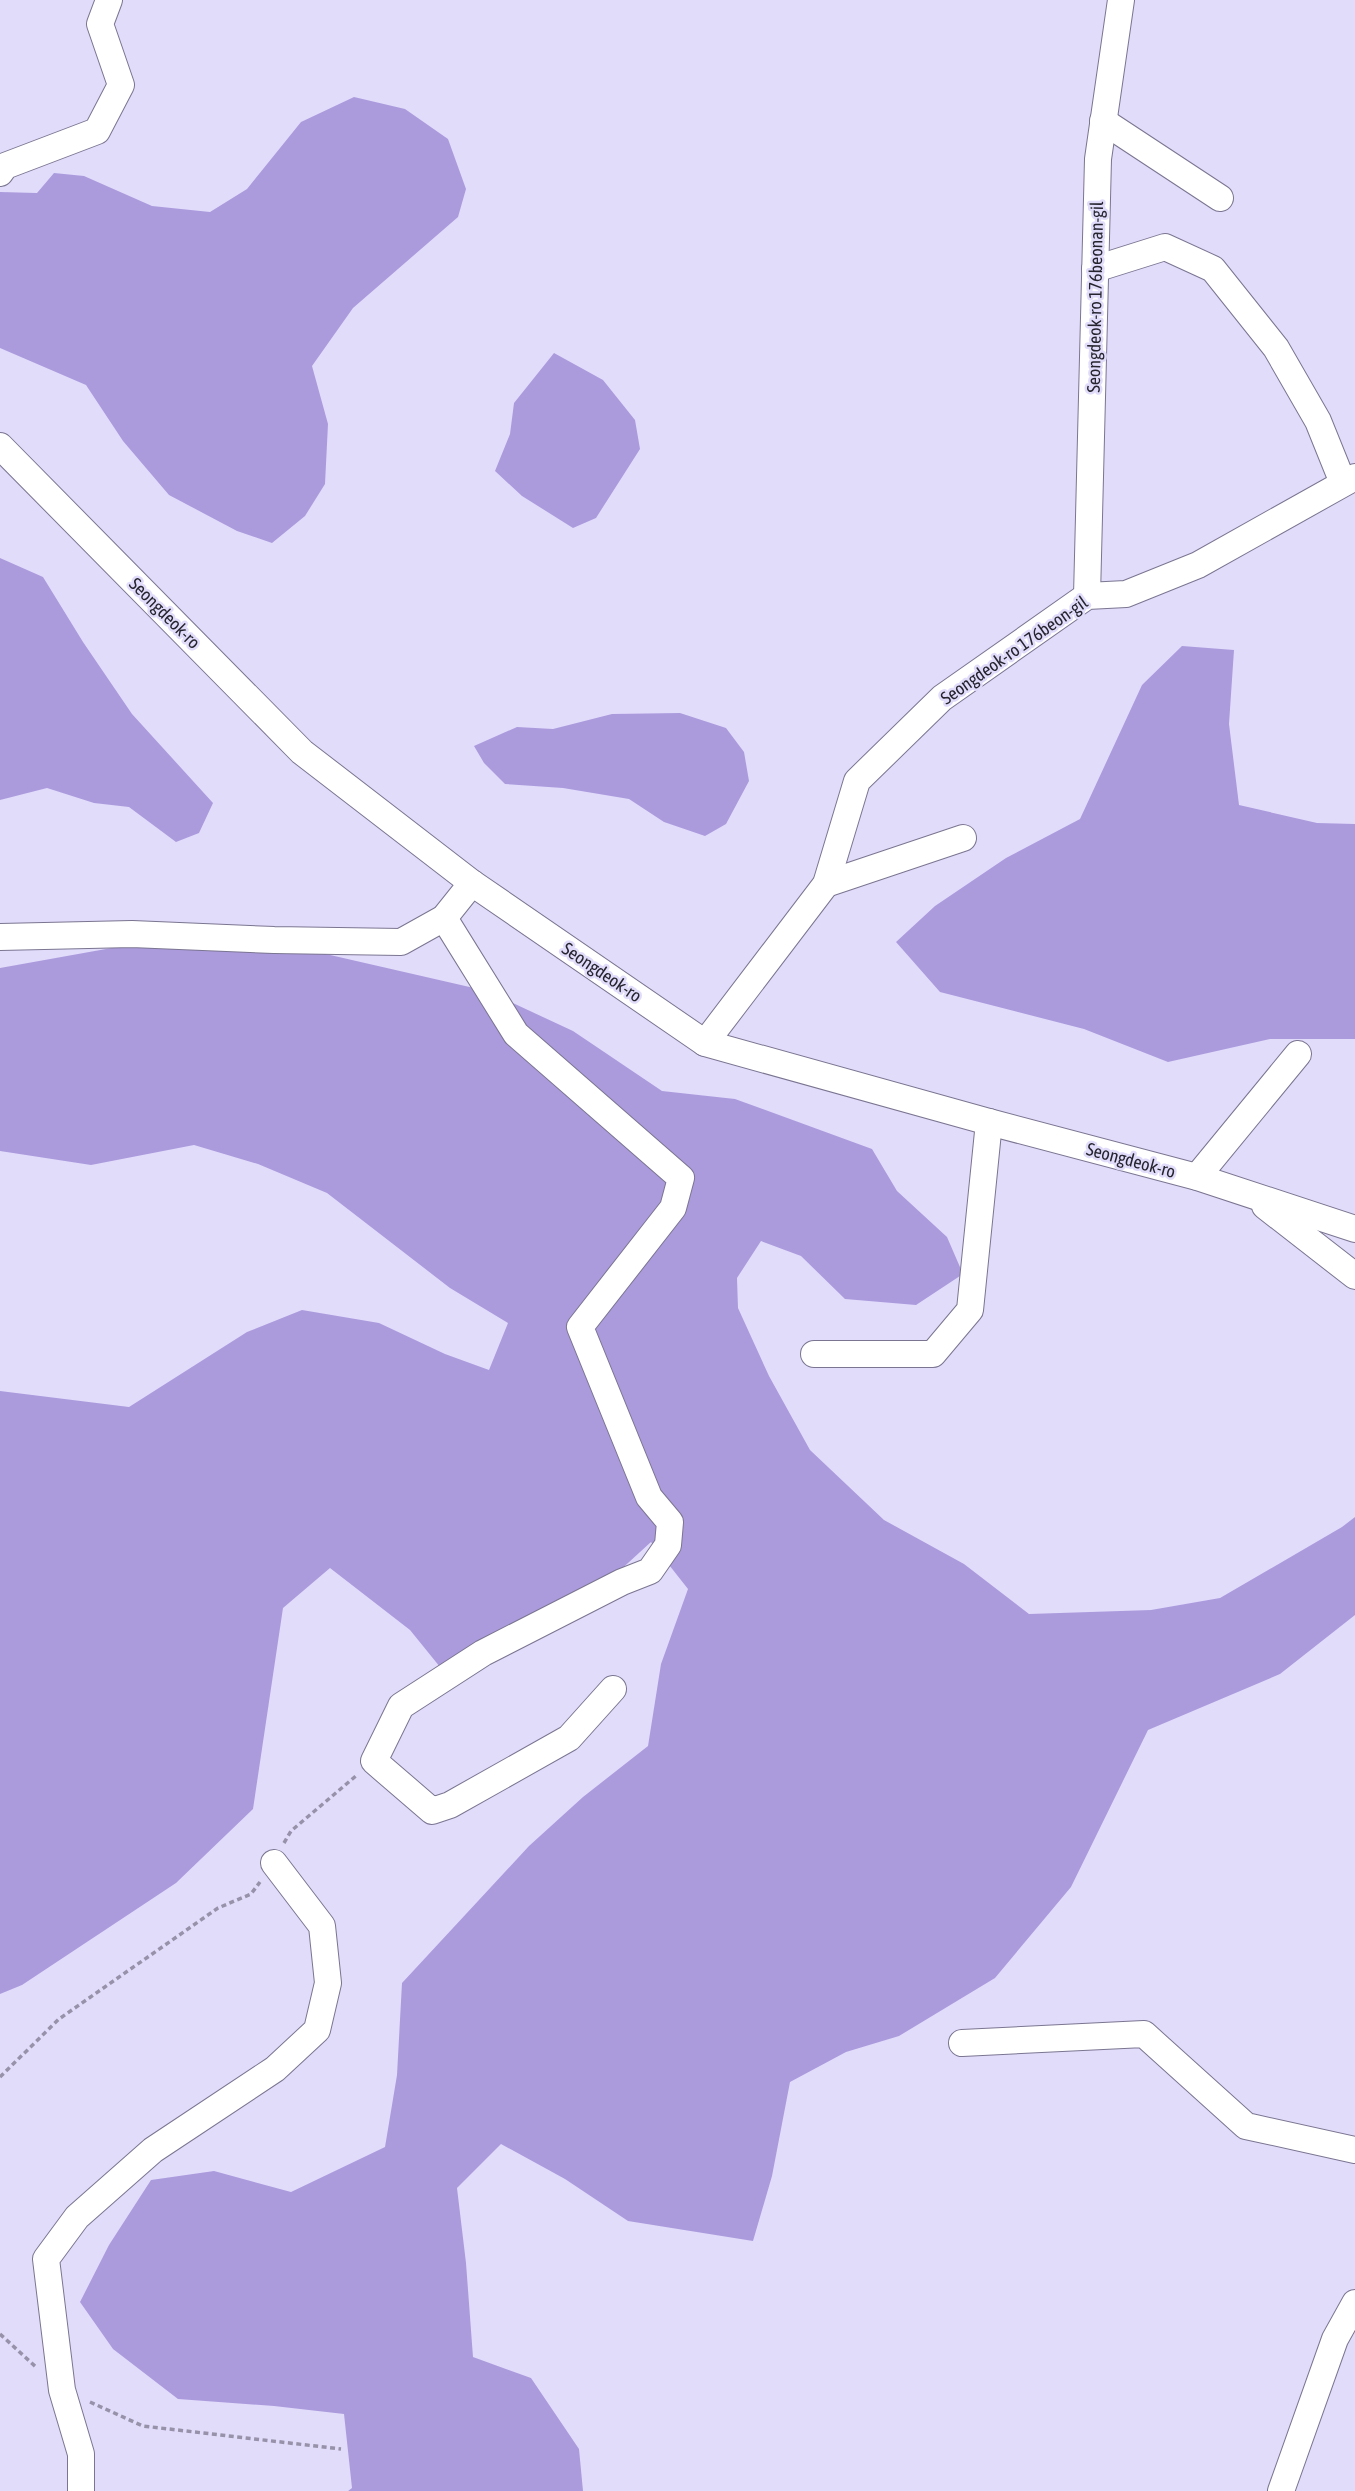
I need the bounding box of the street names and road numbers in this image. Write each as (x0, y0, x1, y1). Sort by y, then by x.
street label: Seongdeok-ro 176beonan-gil (1083, 201, 1107, 393)
street label: Seongdeok-ro (125, 573, 205, 653)
street label: Seongdeok-ro 176beon-gil (937, 591, 1092, 709)
street label: Seongdeok-ro (558, 938, 646, 1006)
street label: Seongdeok-ro (1084, 1138, 1178, 1182)

